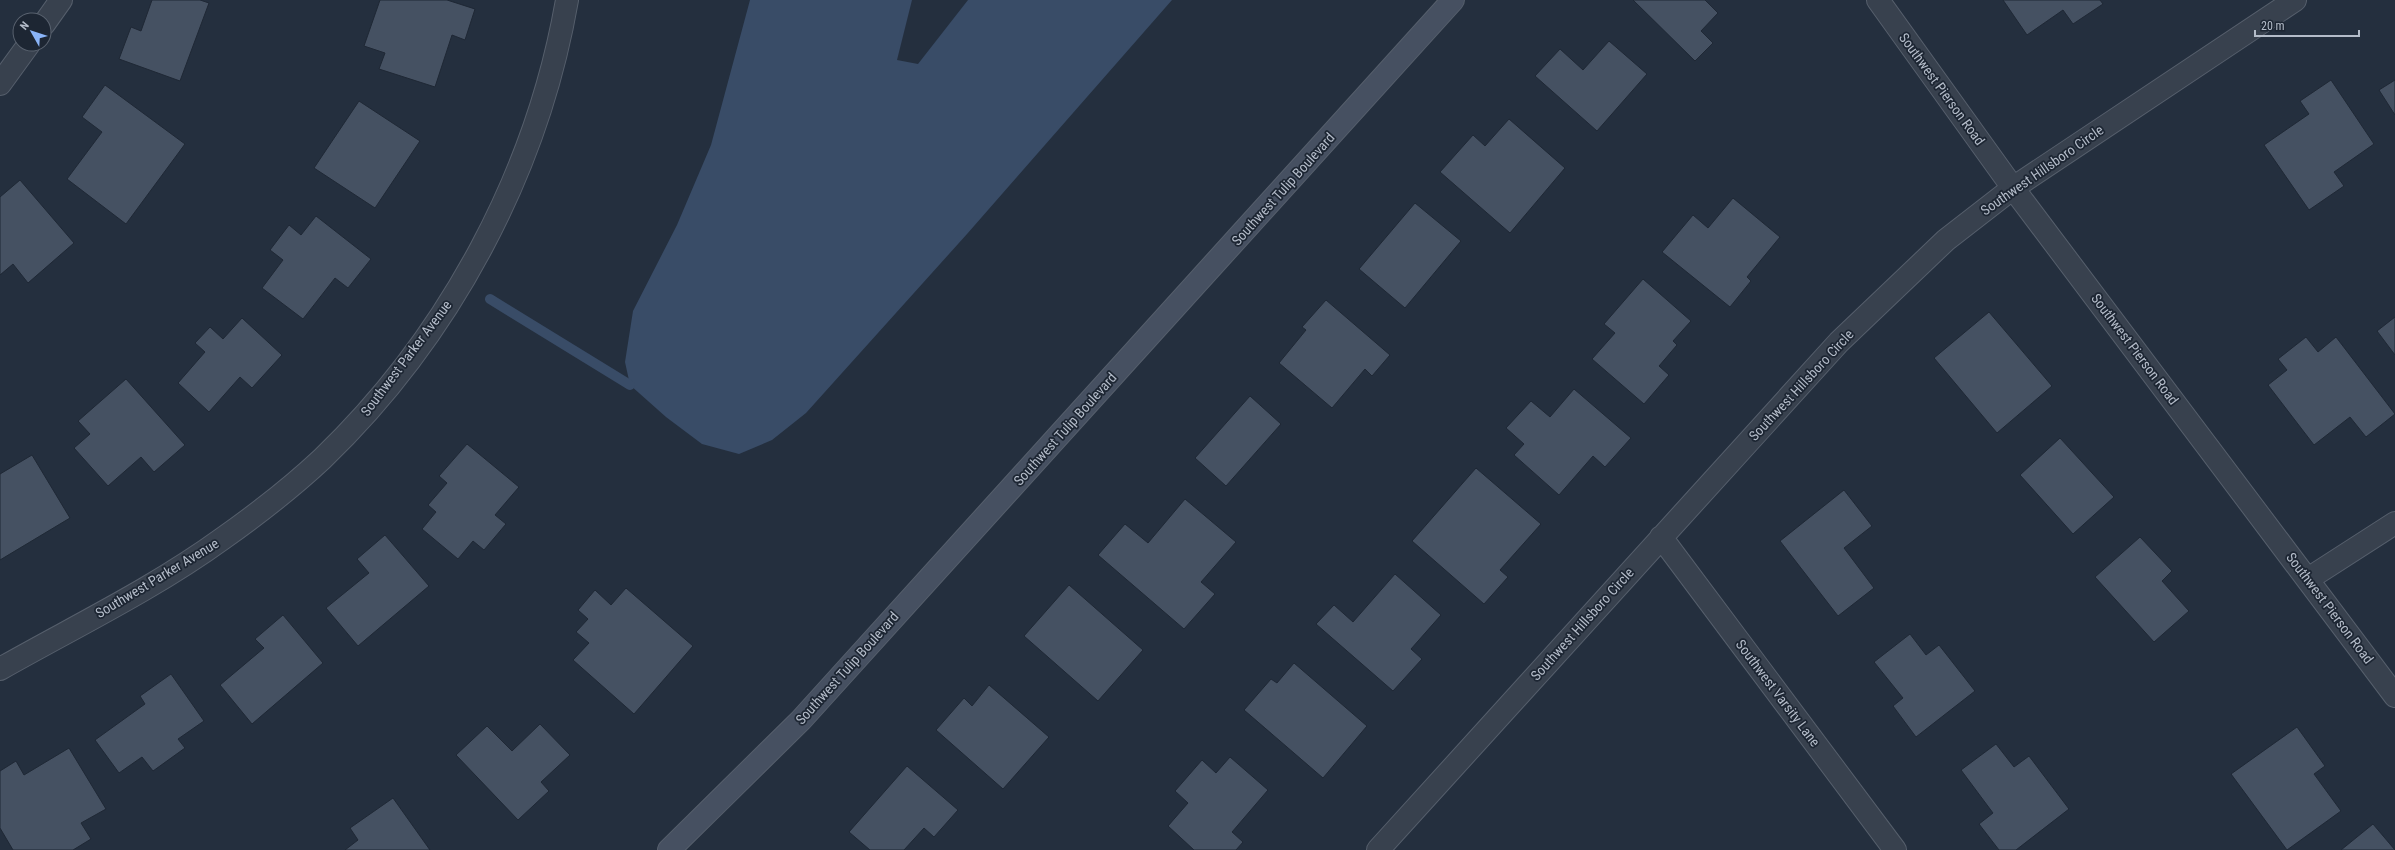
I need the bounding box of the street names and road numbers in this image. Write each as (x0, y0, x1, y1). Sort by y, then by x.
street label: Southwest Pierson Road (1896, 30, 1988, 148)
street label: Southwest Hillsboro Circle (1978, 121, 2107, 218)
street label: Southwest Tulip Boulevard (1228, 129, 1338, 249)
street label: Southwest Pierson Road (2088, 290, 2182, 408)
street label: Southwest Parker Avenue (357, 297, 455, 419)
street label: Southwest Hillsboro Circle (1745, 326, 1857, 444)
street label: Southwest Tulip Boulevard (1010, 369, 1120, 489)
street label: Southwest Parker Avenue (93, 535, 222, 621)
street label: Southwest Pierson Road (2283, 549, 2377, 667)
street label: Southwest Hillsboro Circle (1527, 564, 1637, 684)
street label: Southwest Tulip Boulevard (792, 608, 902, 728)
street label: Southwest Varsity Lane (1733, 637, 1824, 750)

